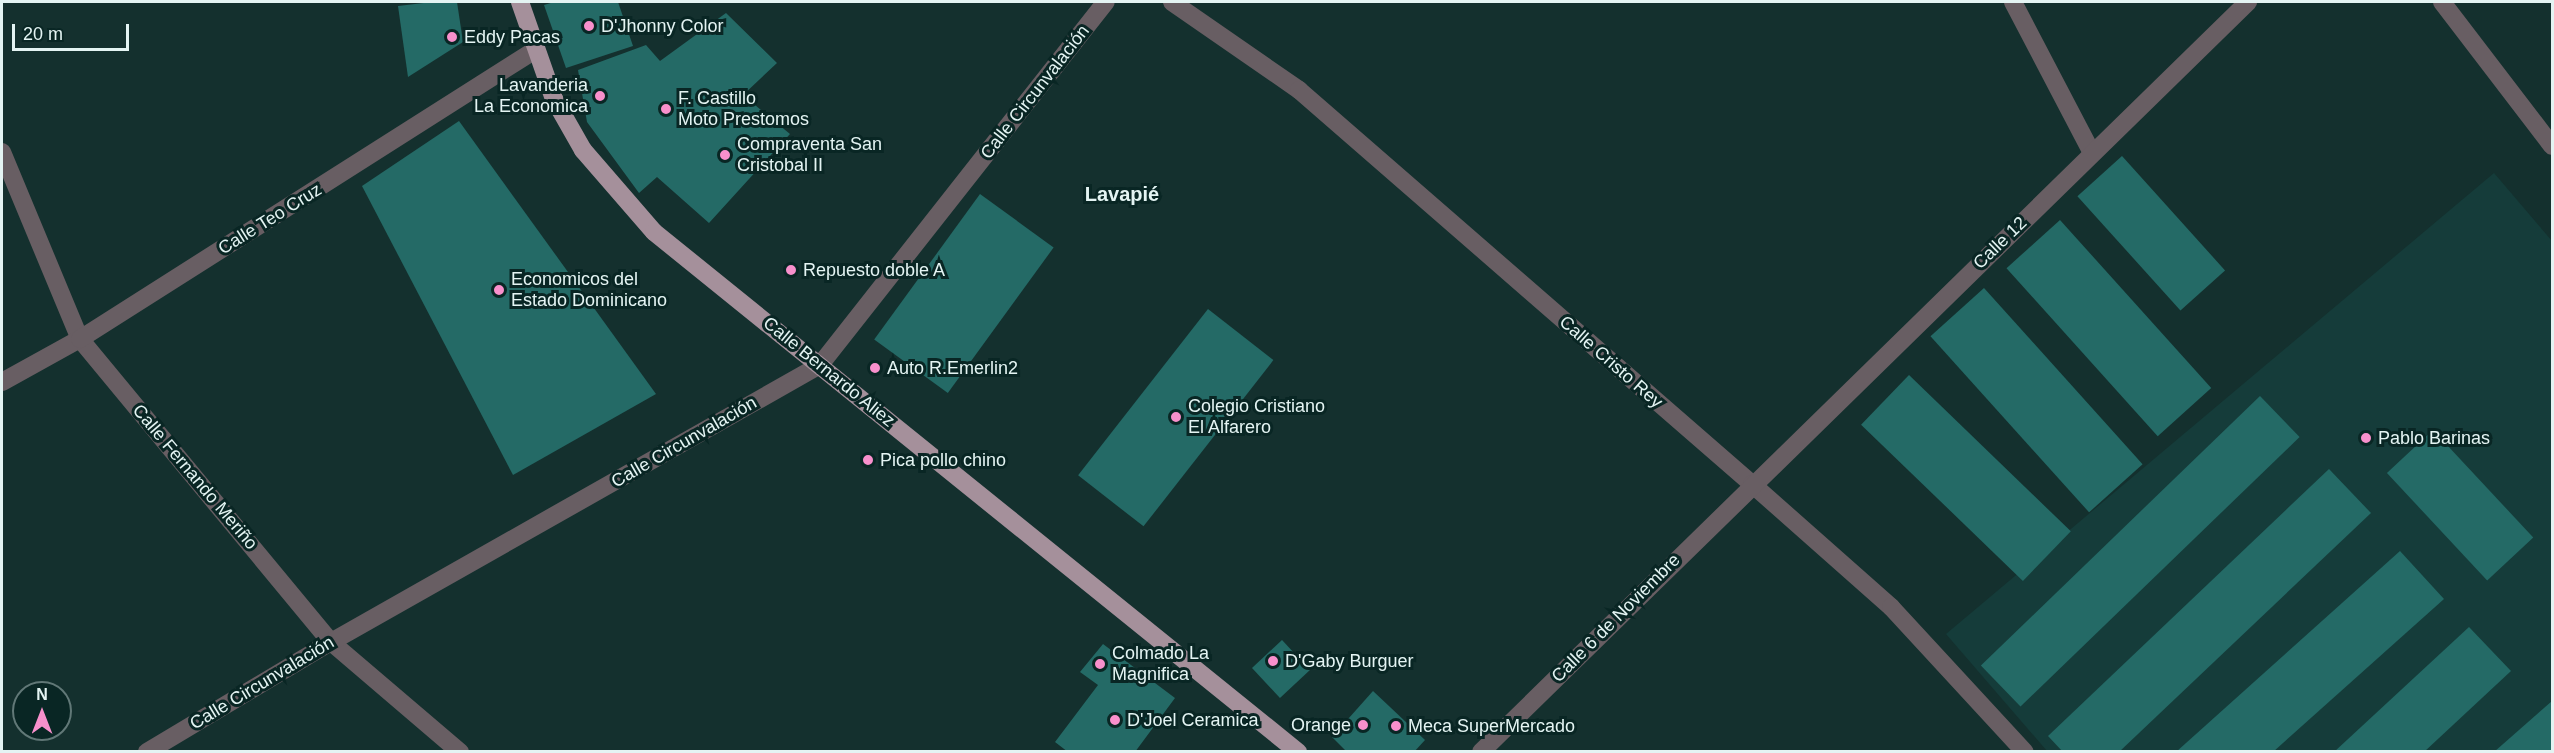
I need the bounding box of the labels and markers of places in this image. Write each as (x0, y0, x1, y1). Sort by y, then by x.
place label: D'Jhonny Color (601, 15, 723, 37)
marker: D'Jhonny Color (582, 19, 596, 33)
place label: Eddy Pacas (464, 26, 560, 48)
marker: Eddy Pacas (445, 30, 459, 44)
place label: Lavanderia La Economica (474, 75, 588, 118)
place label: F. Castillo Moto Prestomos (678, 88, 809, 130)
marker: Lavanderia La Economica (593, 89, 607, 103)
marker: F. Castillo Moto Prestomos (659, 102, 673, 116)
place label: Compraventa San Cristobal II (737, 134, 882, 176)
marker: Compraventa San Cristobal II (718, 148, 732, 162)
place label: Repuesto doble A (803, 259, 946, 281)
marker: Repuesto doble A (784, 263, 798, 277)
place label: Economicos del Estado Dominicano (511, 269, 667, 312)
marker: Economicos del Estado Dominicano (492, 283, 506, 297)
place label: Auto R.Emerlin2 (887, 357, 1018, 379)
marker: Auto R.Emerlin2 (868, 361, 882, 375)
place label: Colegio Cristiano El Alfarero (1188, 396, 1325, 438)
marker: Colegio Cristiano El Alfarero (1169, 410, 1183, 424)
place label: Pablo Barinas (2378, 427, 2490, 449)
marker: Pablo Barinas (2359, 431, 2373, 445)
place label: Pica pollo chino (880, 449, 1006, 471)
marker: Pica pollo chino (861, 453, 875, 467)
place label: Colmado La Magnifica (1112, 643, 1209, 686)
place label: D'Gaby Burguer (1285, 650, 1413, 672)
marker: D'Gaby Burguer (1266, 654, 1280, 668)
marker: Colmado La Magnifica (1093, 657, 1107, 671)
place label: D'Joel Ceramica (1127, 709, 1258, 731)
marker: D'Joel Ceramica (1108, 713, 1122, 727)
place label: Orange (1291, 714, 1351, 736)
place label: Meca SuperMercado (1408, 715, 1575, 737)
marker: Orange (1356, 718, 1370, 732)
marker: Meca SuperMercado (1389, 719, 1403, 733)

